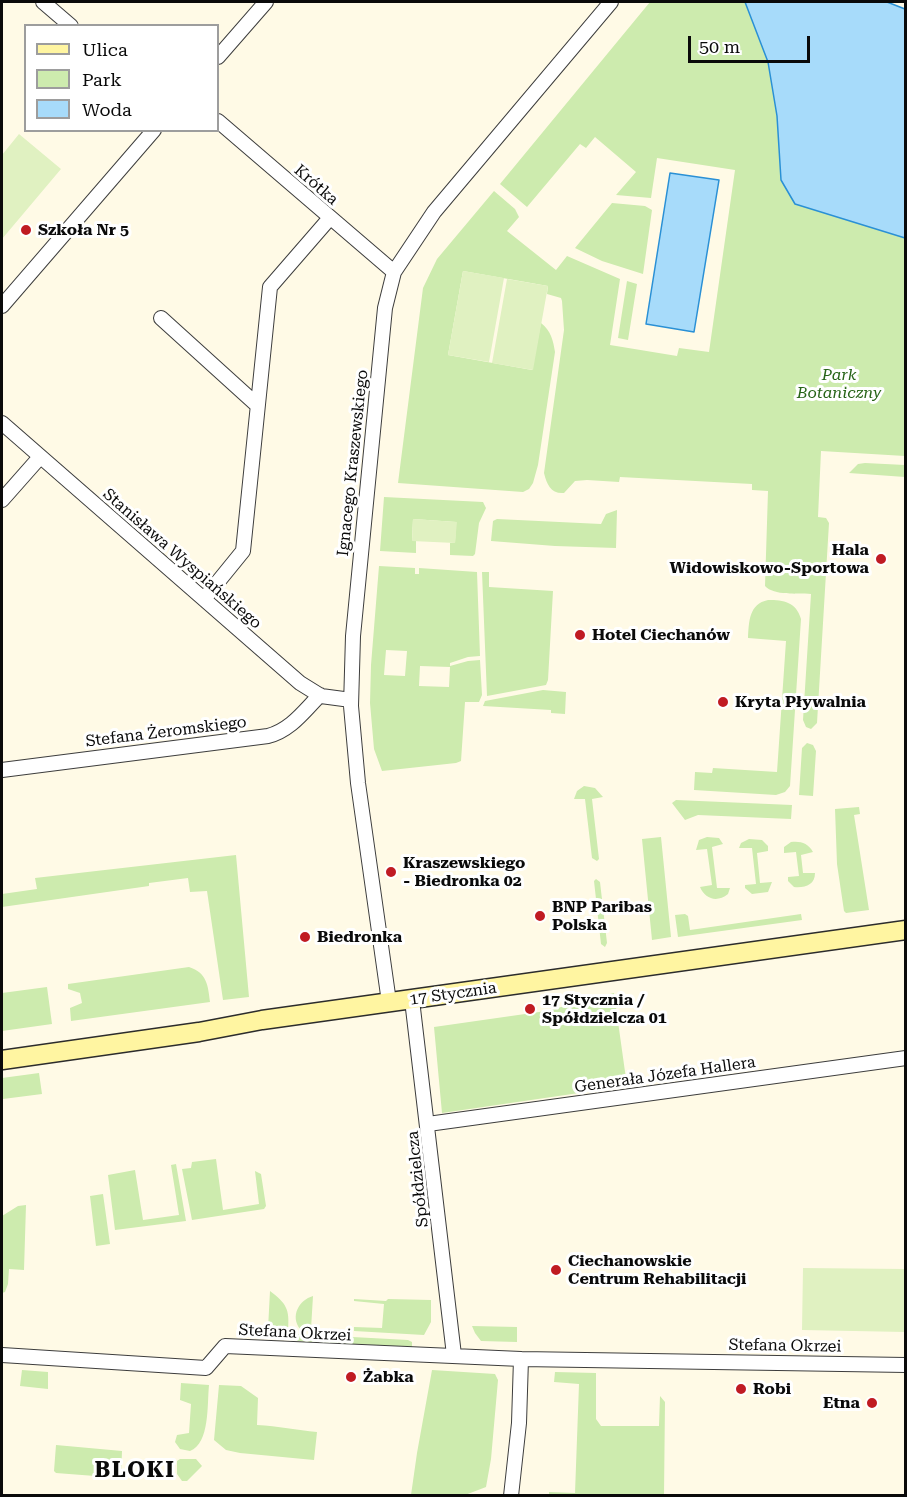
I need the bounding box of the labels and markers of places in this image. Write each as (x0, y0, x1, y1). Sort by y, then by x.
place label: Szkoła Nr 5 (38, 220, 129, 240)
marker: Szkoła Nr 5 (19, 223, 33, 237)
place label: Hala Widowiskowo-Sportowa (669, 540, 869, 578)
marker: Hala Widowiskowo-Sportowa (874, 552, 888, 566)
place label: Hotel Ciechanów (592, 625, 730, 645)
marker: Hotel Ciechanów (573, 628, 587, 642)
place label: Kryta Pływalnia (735, 692, 866, 712)
marker: Kryta Pływalnia (716, 695, 730, 709)
place label: Kraszewskiego - Biedronka 02 (403, 853, 525, 891)
marker: Kraszewskiego - Biedronka 02 (384, 865, 398, 879)
place label: BNP Paribas Polska (552, 897, 652, 935)
marker: BNP Paribas Polska (533, 909, 547, 923)
place label: Biedronka (317, 927, 402, 947)
marker: Biedronka (298, 930, 312, 944)
place label: 17 Stycznia / Spółdzielcza 01 (542, 990, 667, 1028)
marker: 17 Stycznia / Spółdzielcza 01 (523, 1002, 537, 1016)
place label: Ciechanowskie Centrum Rehabilitacji (568, 1251, 746, 1289)
marker: Ciechanowskie Centrum Rehabilitacji (549, 1263, 563, 1277)
place label: Żabka (363, 1367, 414, 1387)
marker: Żabka (344, 1370, 358, 1384)
place label: Robi (753, 1379, 791, 1399)
marker: Robi (734, 1382, 748, 1396)
place label: Etna (823, 1393, 860, 1413)
marker: Etna (865, 1396, 879, 1410)

